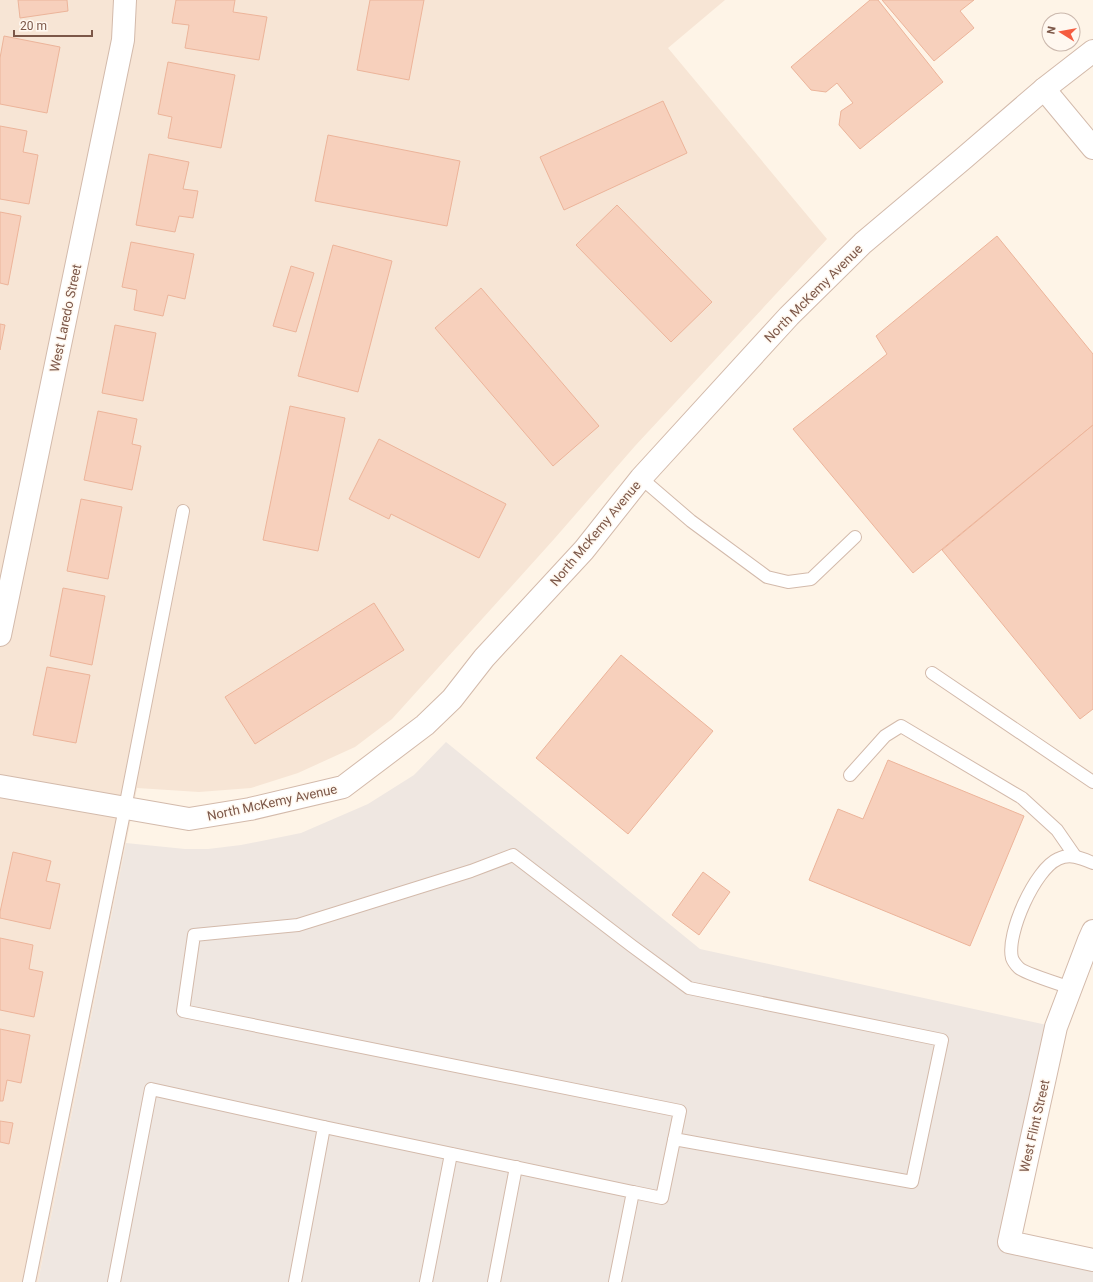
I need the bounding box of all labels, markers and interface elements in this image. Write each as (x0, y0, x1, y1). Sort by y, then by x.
scale bar (14, 12, 92, 38)
north arrow (1041, 12, 1081, 52)
text: 20 m (20, 19, 47, 33)
text: N (1045, 25, 1059, 35)
street label: North McKemy Avenue (761, 241, 866, 345)
street label: West Laredo Street (47, 263, 84, 373)
street label: North McKemy Avenue (547, 478, 644, 589)
street label: North McKemy Avenue (206, 781, 339, 824)
street label: West Flint Street (1017, 1078, 1052, 1174)

